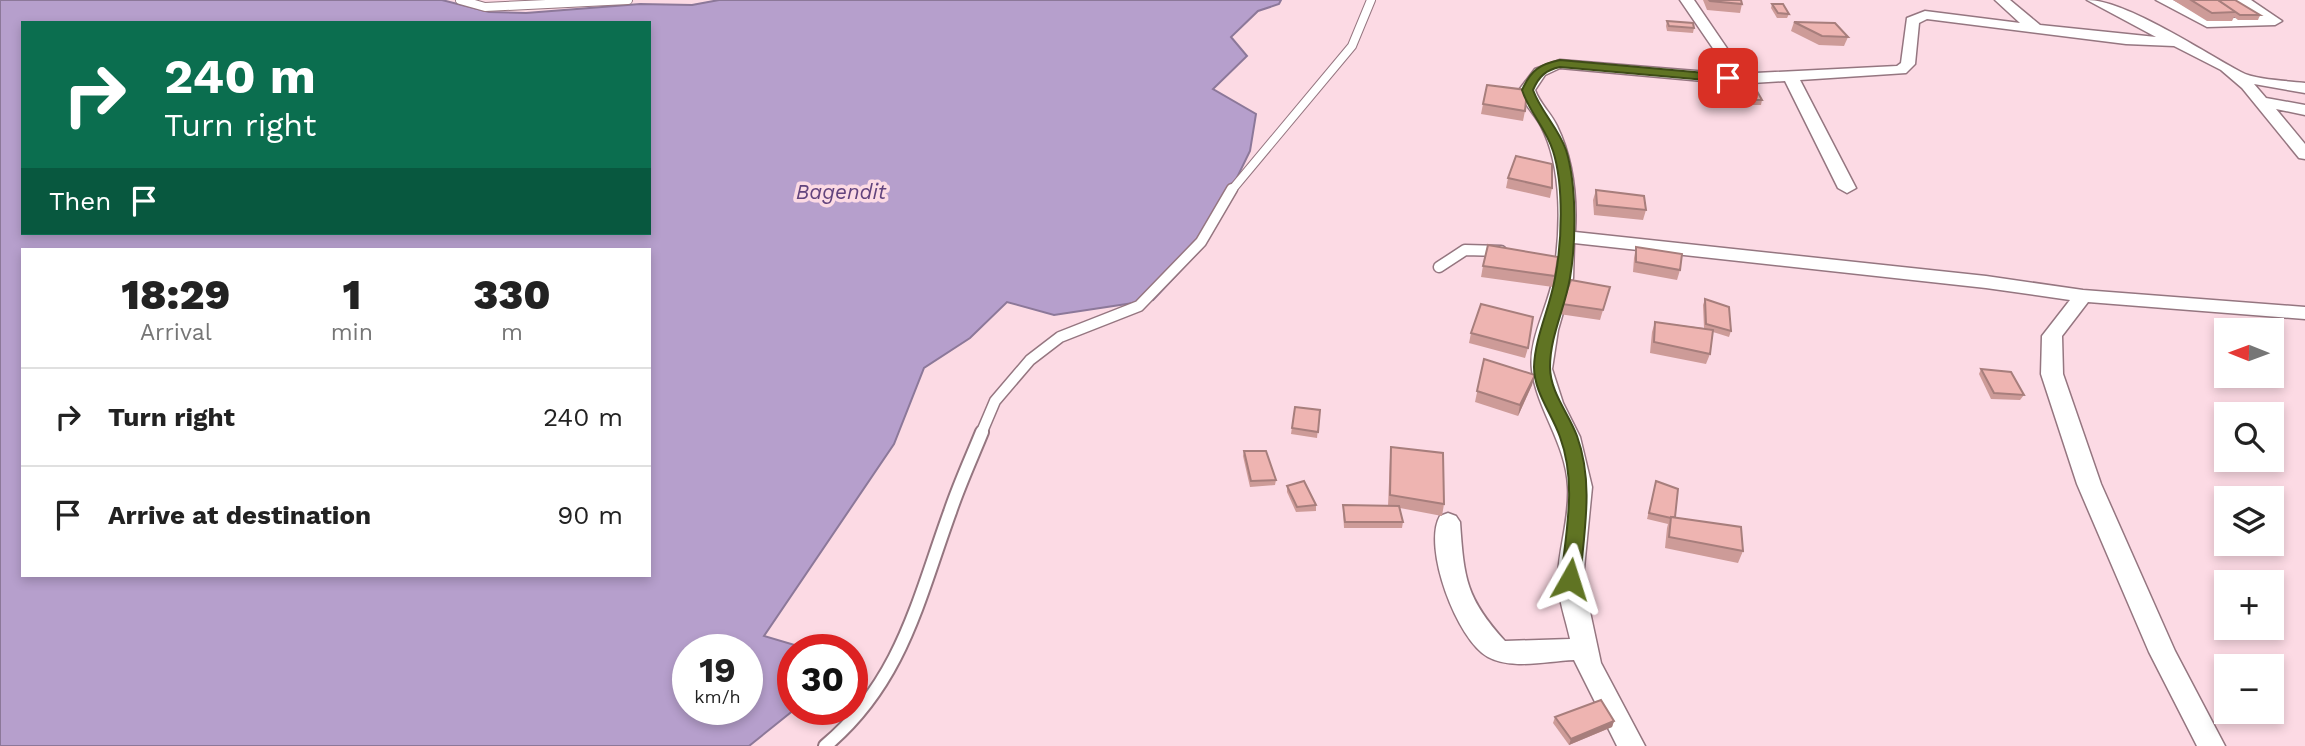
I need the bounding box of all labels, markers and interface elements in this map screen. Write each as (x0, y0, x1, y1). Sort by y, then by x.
text: 240 m (164, 47, 316, 105)
pin (1698, 48, 1758, 108)
icon: right (49, 49, 140, 140)
icon: arrive (1709, 59, 1747, 97)
text: Turn right (164, 106, 316, 144)
water label: Bagendit (796, 179, 887, 204)
icon: arrive (125, 182, 163, 220)
text: Then (49, 186, 111, 216)
text: 18:29 (121, 270, 230, 319)
text: 1 (342, 270, 361, 319)
text: 330 (473, 270, 551, 319)
north arrow (2214, 318, 2284, 388)
map controls (2214, 318, 2284, 724)
text: Arrival (140, 319, 212, 346)
text: min (331, 319, 373, 346)
text: m (501, 319, 523, 346)
icon: right (49, 398, 87, 436)
text: Turn right (108, 402, 235, 432)
text: 240 m (543, 402, 623, 432)
button: search (2214, 402, 2284, 472)
button: layers (2214, 486, 2284, 556)
icon: arrive (49, 496, 87, 534)
text: Arrive at destination (108, 500, 371, 530)
text: 90 m (557, 500, 623, 530)
position arrow (1533, 542, 1607, 616)
button: + (2214, 570, 2284, 640)
speed limit sign: 30 (777, 634, 868, 725)
text: 19 (699, 649, 736, 691)
button: − (2214, 654, 2284, 724)
text: km/h (694, 686, 741, 707)

